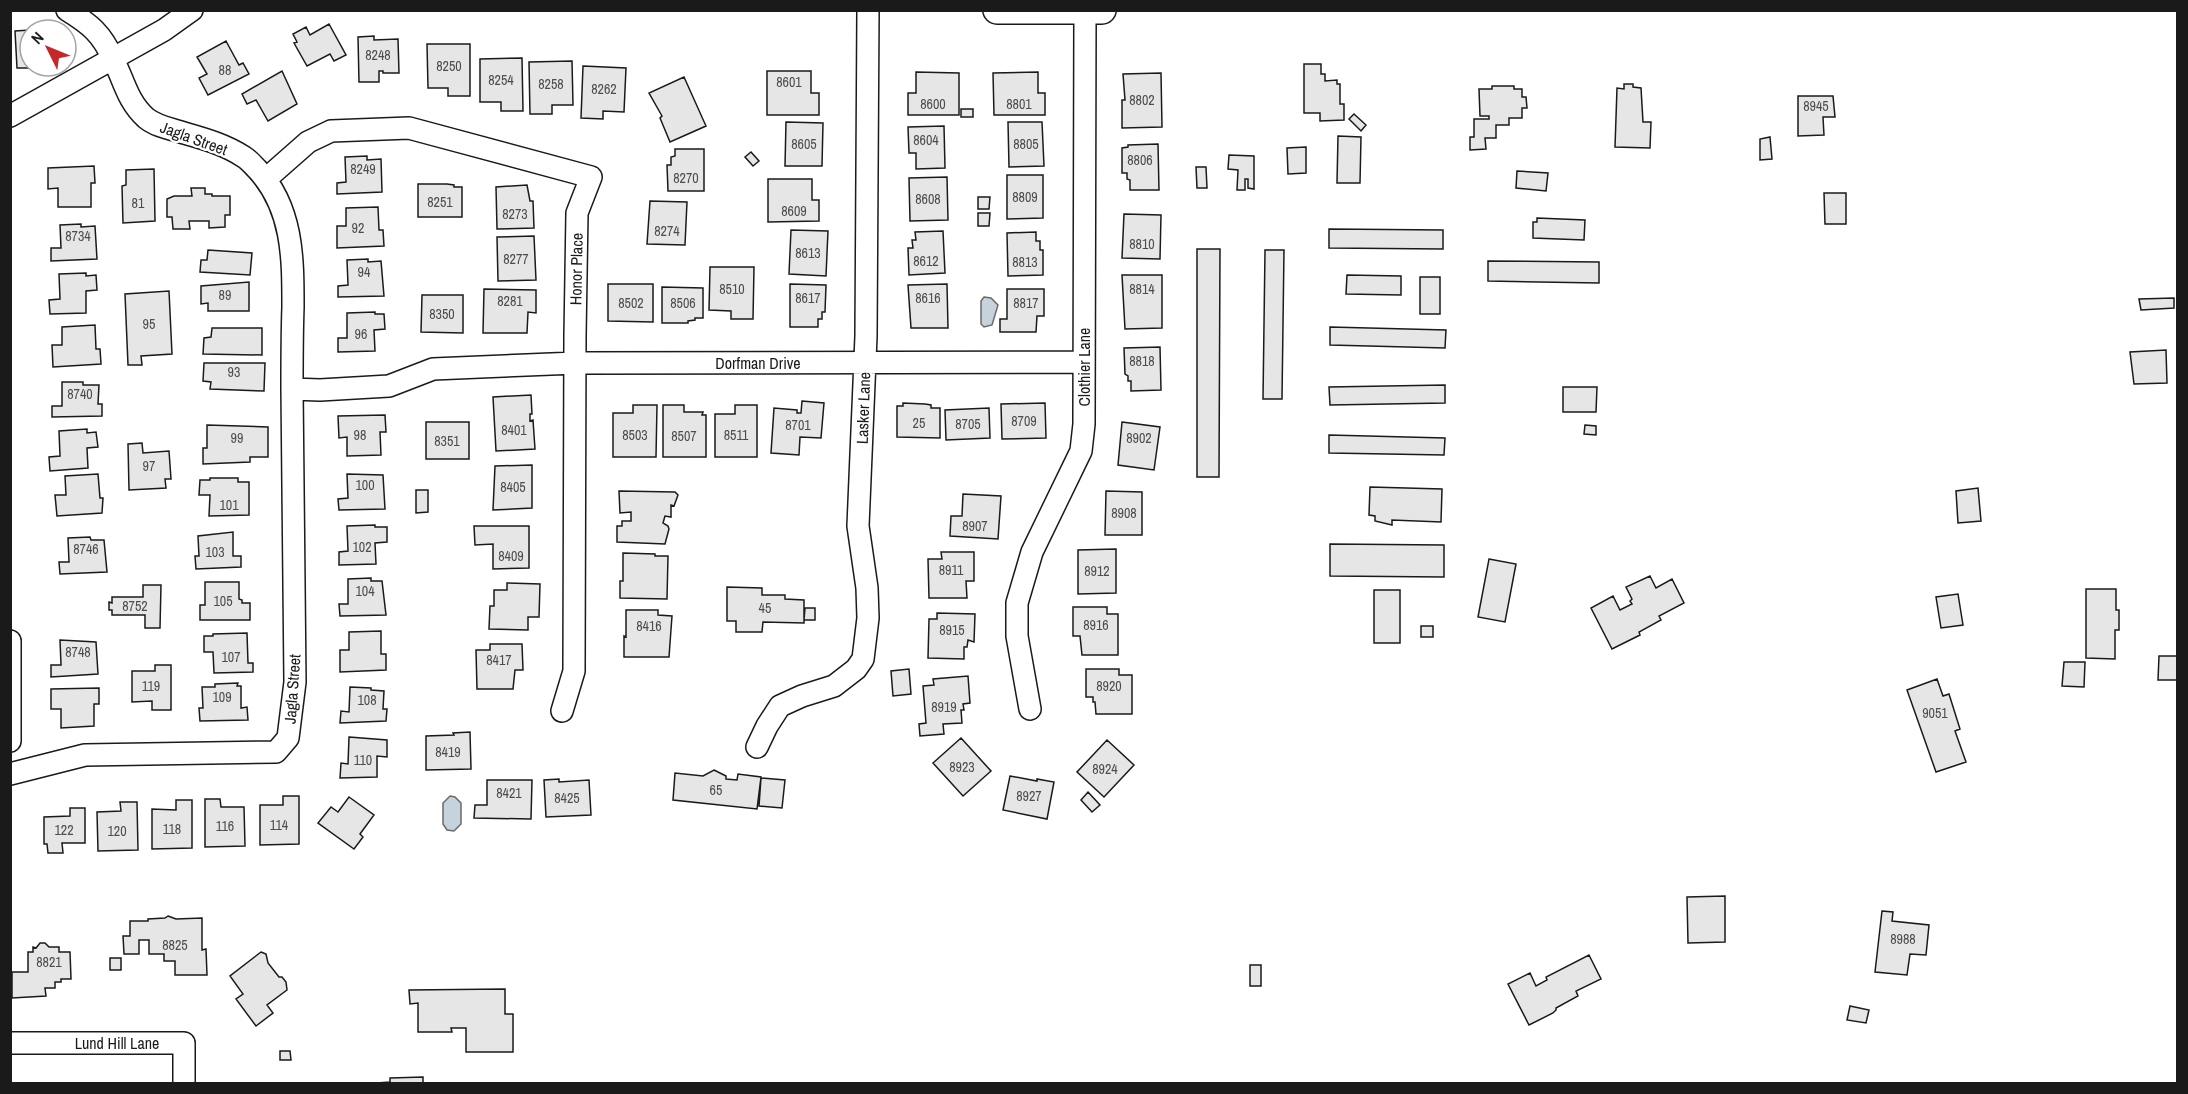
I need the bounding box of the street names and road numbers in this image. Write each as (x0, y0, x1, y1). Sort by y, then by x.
street label: Jagla Street (157, 116, 231, 160)
street label: Honor Place (564, 233, 588, 305)
street label: Clothier Lane (1073, 328, 1095, 406)
street label: Dorfman Drive (715, 352, 801, 374)
street label: Lasker Lane (851, 372, 875, 444)
street label: Jagla Street (279, 653, 305, 725)
street label: Lund Hill Lane (75, 1032, 159, 1054)

